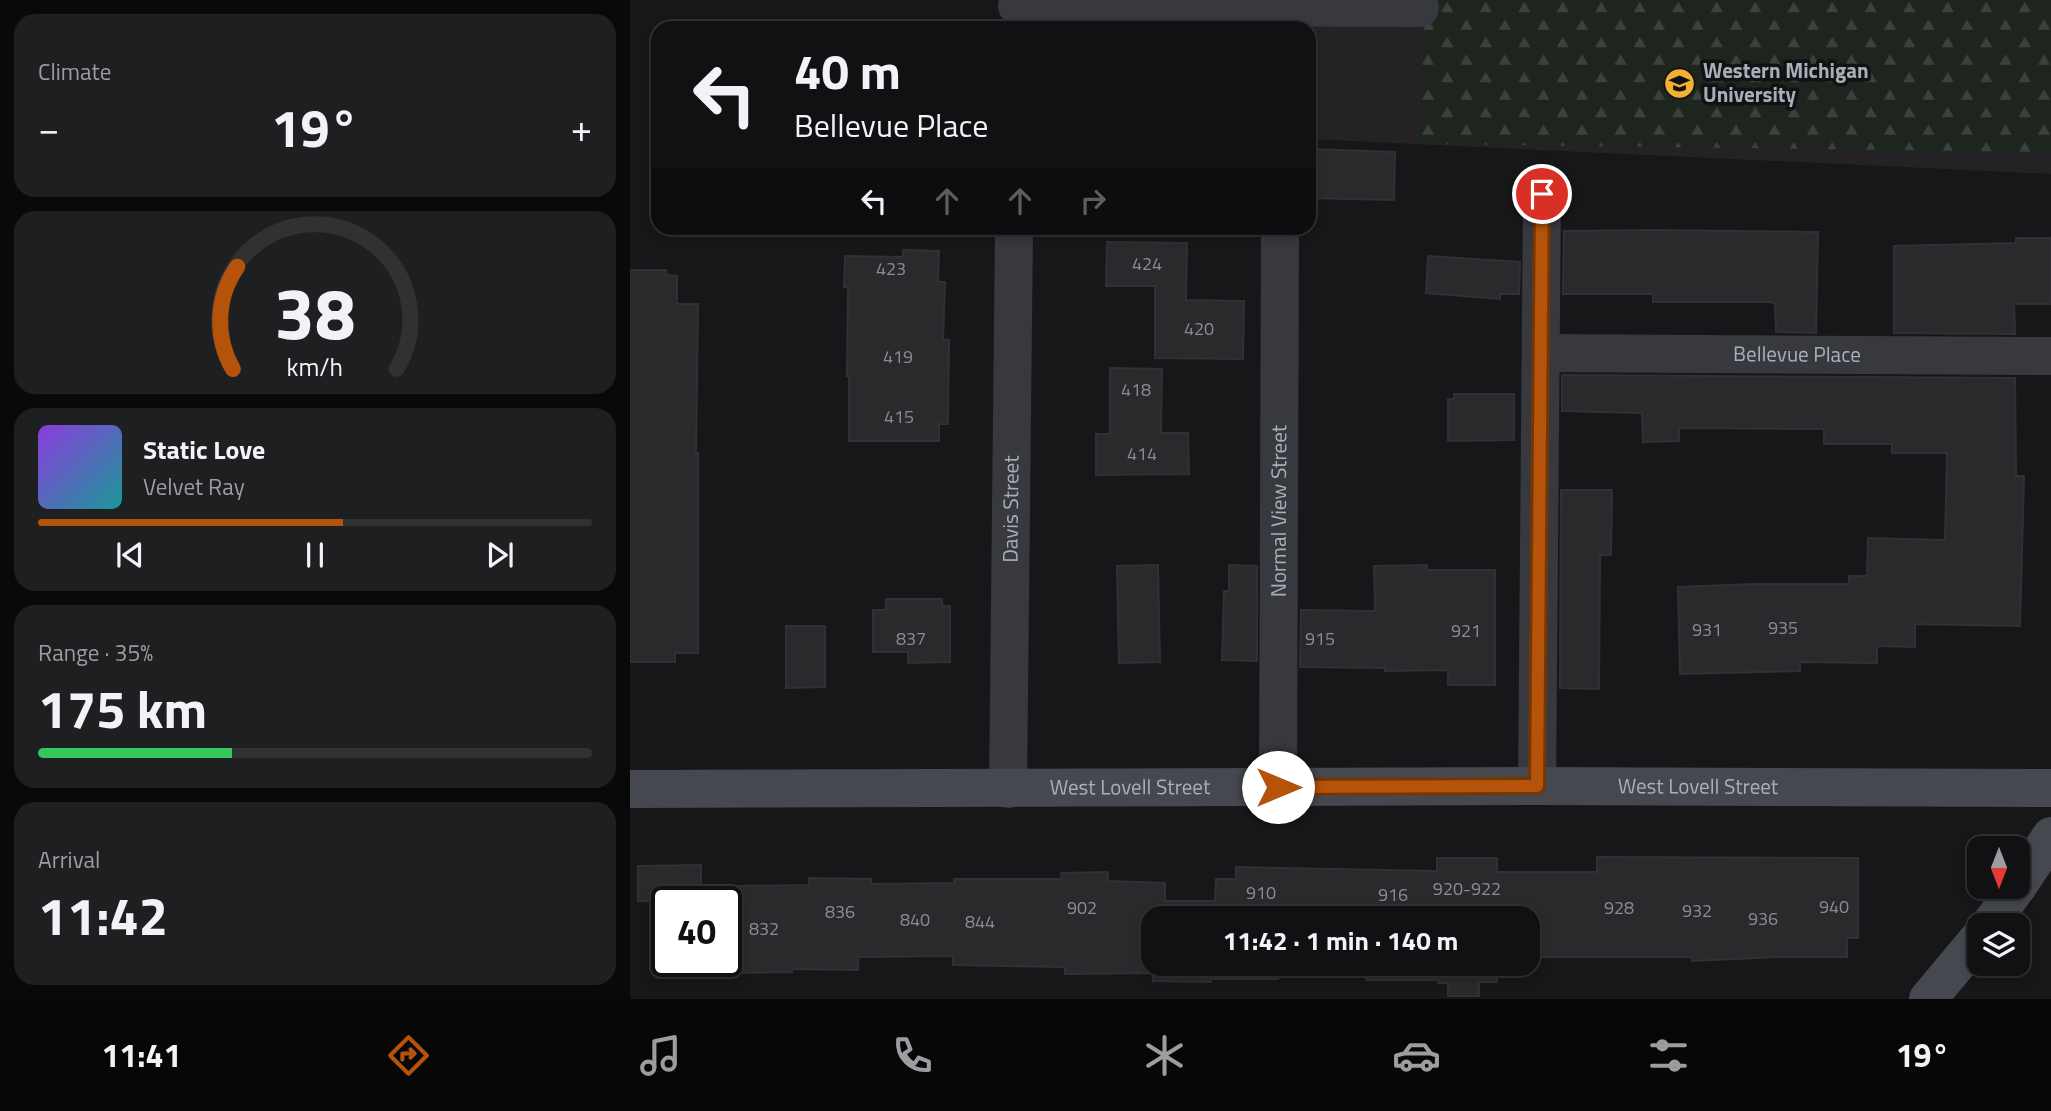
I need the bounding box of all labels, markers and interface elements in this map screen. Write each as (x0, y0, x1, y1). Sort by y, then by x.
text: 40 m (794, 33, 901, 108)
icon: left (679, 49, 770, 140)
text: Climate (38, 54, 111, 89)
place label: Western Michigan University (1703, 54, 1869, 110)
school or university icon: Western Michigan University (1663, 66, 1697, 100)
text: 19° (271, 88, 359, 167)
text: − (38, 99, 59, 157)
text: + (571, 99, 592, 157)
text: Bellevue Place (794, 101, 988, 149)
pin (1512, 164, 1572, 224)
icon: arrive (1523, 175, 1561, 213)
icon: left (855, 182, 893, 220)
icon: ahead (928, 182, 966, 220)
icon: ahead (1001, 182, 1039, 220)
icon: right (1074, 182, 1112, 220)
house number: 424 (1132, 250, 1162, 277)
house number: 423 (876, 255, 906, 282)
text: 38 (274, 257, 356, 367)
house number: 420 (1184, 315, 1214, 342)
street label: Bellevue Place (1733, 337, 1861, 370)
house number: 419 (883, 343, 913, 370)
text: km/h (287, 347, 343, 385)
house number: 418 (1121, 376, 1151, 403)
house number: 415 (884, 403, 914, 430)
street label: Normal View Street (1262, 424, 1294, 597)
text: Static Love (143, 430, 265, 469)
house number: 414 (1127, 440, 1157, 467)
street label: Davis Street (993, 455, 1027, 563)
text: Velvet Ray (143, 469, 245, 504)
icon: previous (111, 536, 149, 574)
icon: pause (296, 536, 334, 574)
icon: next (481, 536, 519, 574)
house number: 935 (1768, 614, 1798, 641)
house number: 931 (1692, 616, 1722, 643)
house number: 921 (1451, 617, 1481, 644)
house number: 837 (896, 625, 926, 652)
house number: 915 (1305, 625, 1335, 652)
text: Range · 35% (38, 635, 153, 670)
text: 175 km (38, 669, 207, 748)
position arrow (1241, 750, 1315, 824)
street label: West Lovell Street (1618, 769, 1779, 802)
street label: West Lovell Street (1050, 770, 1211, 803)
north arrow (1967, 836, 2030, 900)
map controls (1967, 836, 2030, 976)
text: Arrival (38, 842, 100, 877)
house number: 920-922 (1433, 875, 1501, 902)
text: 11:42 (38, 876, 168, 955)
house number: 910 (1246, 879, 1276, 906)
house number: 916 (1378, 881, 1408, 908)
speed limit sign: 40 (651, 886, 742, 977)
house number: 940 (1819, 893, 1849, 920)
house number: 902 (1067, 894, 1097, 921)
house number: 928 (1604, 894, 1634, 921)
house number: 932 (1682, 897, 1712, 924)
house number: 836 (825, 898, 855, 925)
house number: 936 (1748, 905, 1778, 932)
house number: 840 (900, 906, 930, 933)
house number: 844 (965, 908, 995, 935)
button: layers (1967, 913, 2030, 976)
house number: 832 (749, 915, 779, 942)
text: 11:42 · 1 min · 140 m (1223, 921, 1458, 960)
text: 11:41 (101, 1031, 181, 1079)
icon: directions (384, 1031, 433, 1080)
icon: music (636, 1031, 685, 1080)
icon: phone (888, 1031, 937, 1080)
icon: climate (1140, 1031, 1189, 1080)
icon: car (1392, 1031, 1441, 1080)
icon: filters (1644, 1031, 1693, 1080)
text: 19° (1896, 1031, 1949, 1079)

